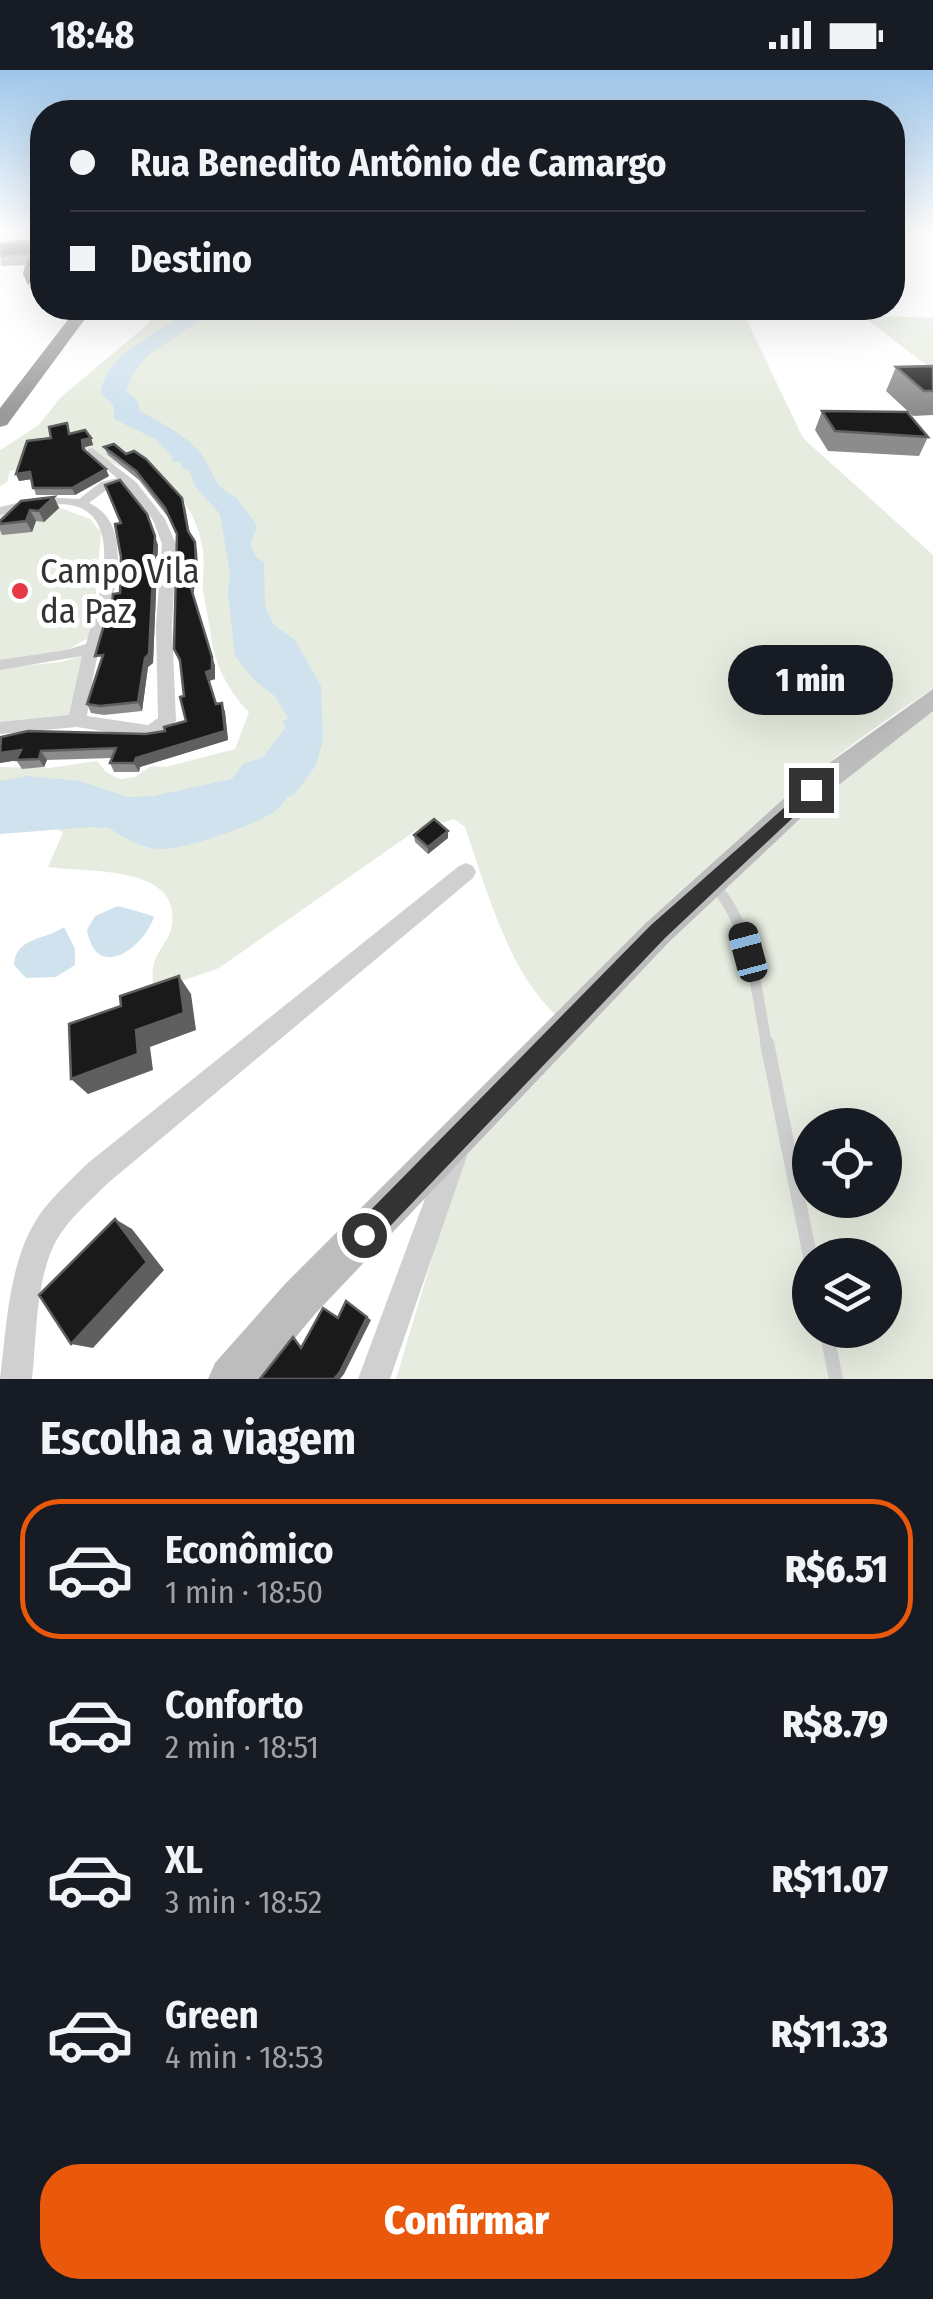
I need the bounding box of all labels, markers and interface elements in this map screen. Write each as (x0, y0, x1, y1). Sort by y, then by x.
text: 18:48 (50, 12, 134, 58)
text: Rua Benedito Antônio de Camargo (130, 140, 667, 186)
text: Destino (130, 236, 252, 282)
place label: Campo Vila da Paz (40, 550, 200, 632)
marker: Campo Vila da Paz (9, 580, 31, 602)
callout: 1 min (728, 645, 894, 715)
text: 1 min (776, 661, 845, 699)
route end (789, 768, 834, 813)
car (726, 919, 770, 985)
map controls (792, 1108, 902, 1348)
button: locate (792, 1108, 902, 1218)
route start (342, 1213, 387, 1258)
button: layers (792, 1238, 902, 1348)
text: Escolha a viagem (40, 1412, 356, 1466)
icon: car (45, 1524, 135, 1614)
text: Econômico (165, 1527, 334, 1573)
text: R$6.51 (785, 1546, 888, 1592)
text: 1 min · 18:50 (165, 1573, 323, 1611)
icon: car (45, 1679, 135, 1769)
text: Conforto (165, 1682, 304, 1728)
text: R$8.79 (782, 1701, 888, 1747)
text: 2 min · 18:51 (165, 1728, 319, 1766)
icon: car (45, 1834, 135, 1924)
text: XL (165, 1837, 203, 1883)
text: R$11.07 (772, 1856, 888, 1902)
text: 3 min · 18:52 (165, 1883, 322, 1921)
icon: car (45, 1989, 135, 2079)
text: Green (165, 1992, 259, 2038)
text: R$11.33 (771, 2011, 888, 2057)
text: 4 min · 18:53 (165, 2038, 324, 2076)
button: Confirmar (40, 2164, 893, 2279)

